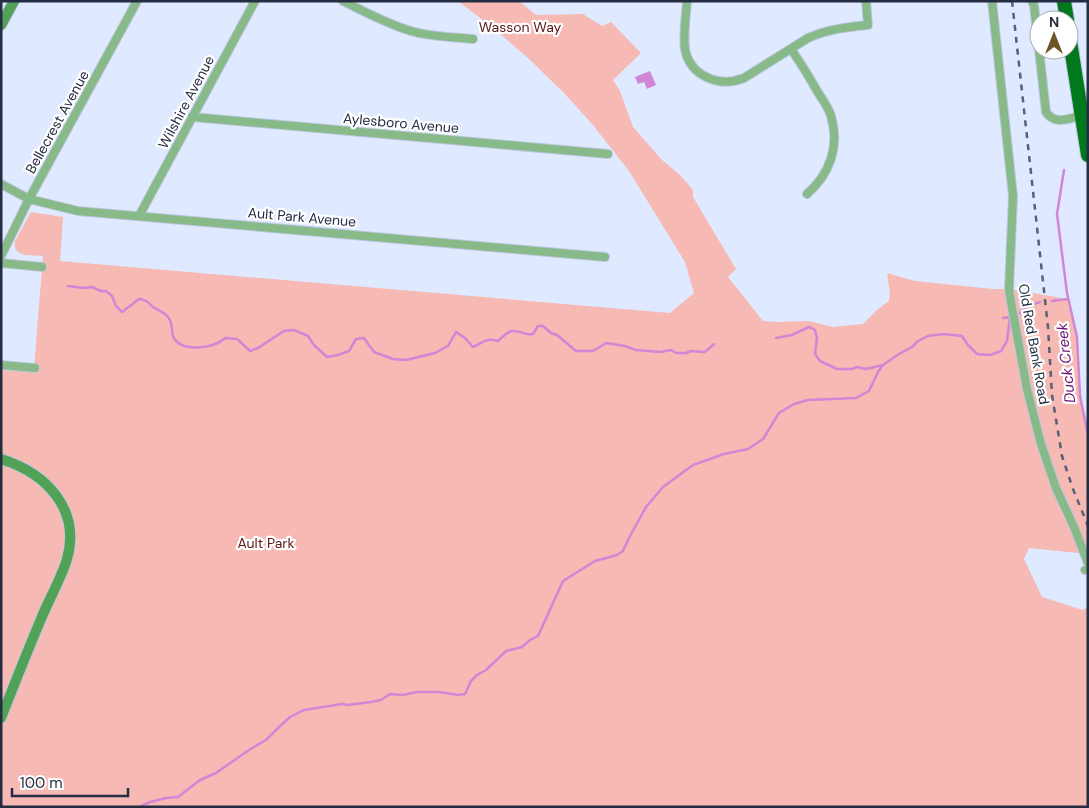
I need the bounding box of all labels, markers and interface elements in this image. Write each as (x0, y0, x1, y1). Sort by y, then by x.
north arrow (1029, 10, 1079, 60)
text: N (1049, 13, 1059, 31)
park label: Wasson Way (479, 18, 562, 36)
street label: Wilshire Avenue (154, 52, 218, 152)
street label: Bellecrest Avenue (21, 67, 93, 177)
street label: Aylesboro Avenue (342, 109, 460, 137)
street label: Ault Park Avenue (247, 203, 357, 231)
street label: Old Red Bank Road (1015, 282, 1053, 406)
water label: Duck Creek (1052, 322, 1080, 404)
park label: Ault Park (237, 534, 295, 552)
scale bar (12, 766, 129, 798)
text: 100 m (20, 773, 63, 793)

